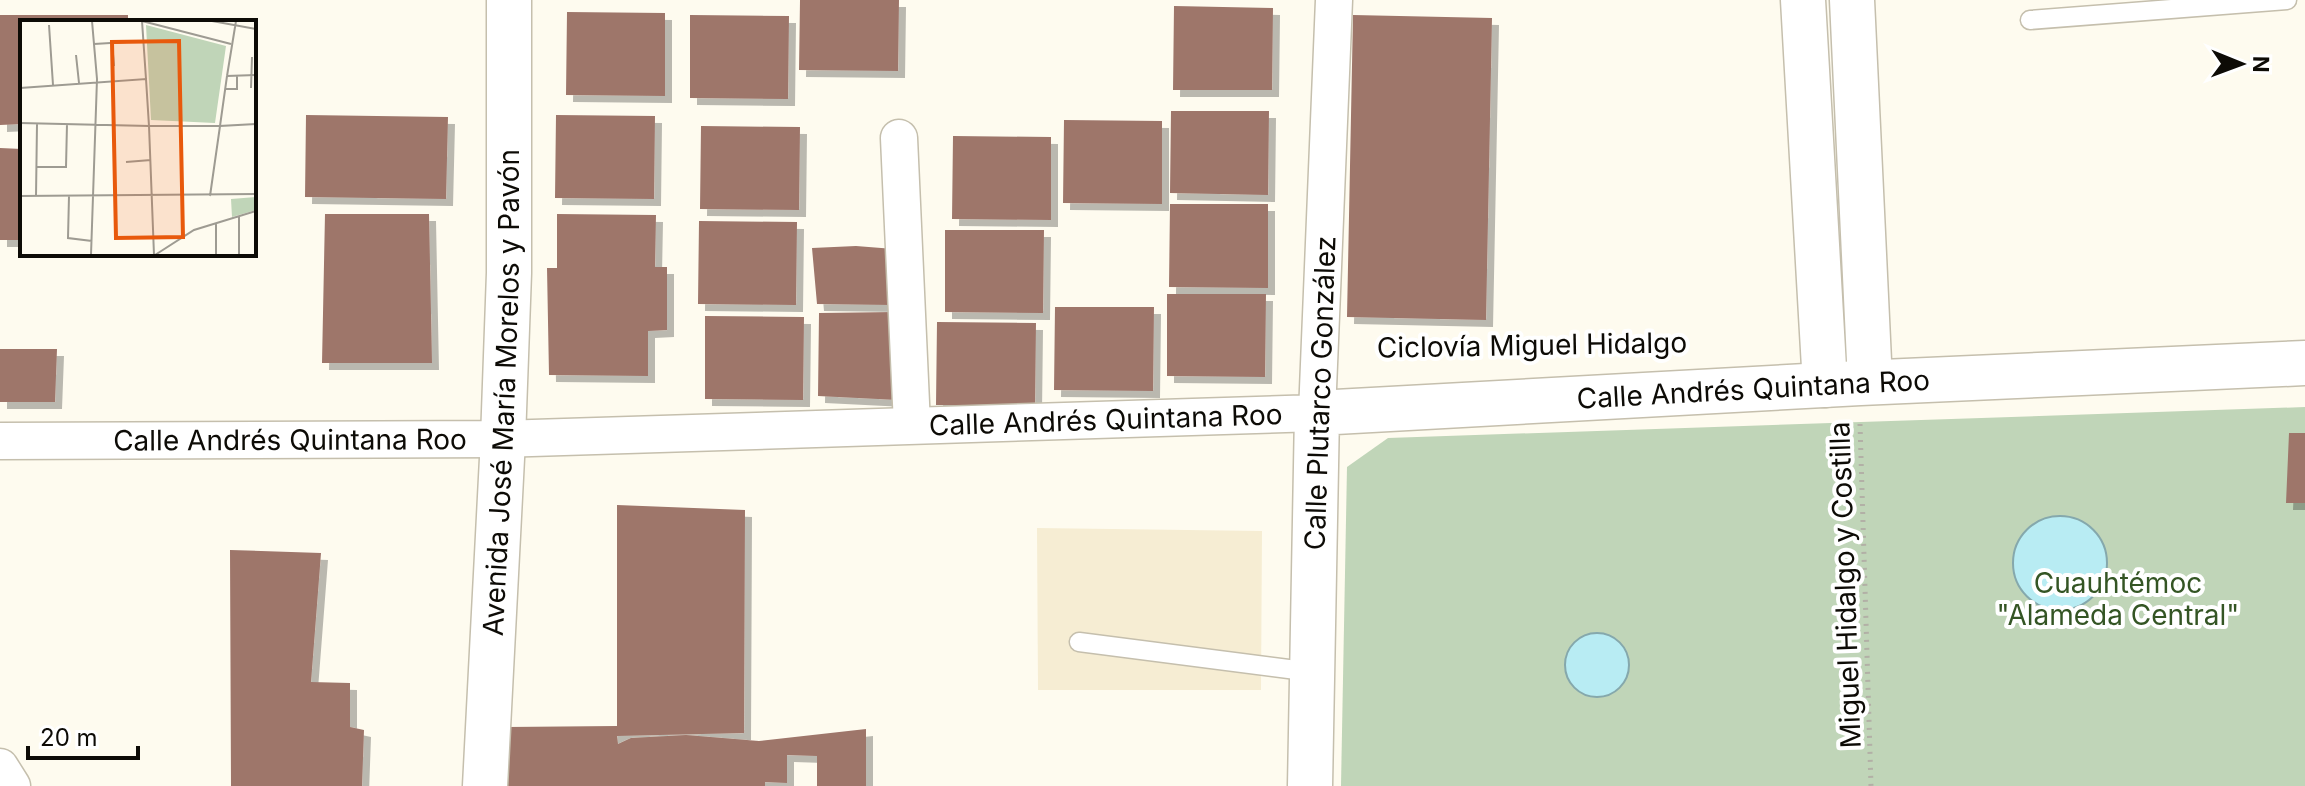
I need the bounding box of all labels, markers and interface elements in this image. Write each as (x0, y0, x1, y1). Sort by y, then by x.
inset map (20, 20, 256, 256)
north arrow (2201, 24, 2281, 104)
text: N (2248, 56, 2274, 73)
street label: Avenida José María Morelos y Pavón (476, 149, 526, 637)
street label: Calle Plutarco González (1298, 235, 1342, 551)
street label: Ciclovía Miguel Hidalgo (1377, 325, 1687, 365)
street label: Calle Andrés Quintana Roo (1576, 363, 1931, 416)
street label: Calle Andrés Quintana Roo (928, 397, 1283, 442)
street label: Miguel Hidalgo y Costilla (1822, 421, 1868, 749)
street label: Calle Andrés Quintana Roo (113, 422, 467, 458)
park label: Cuauhtémoc "Alameda Central" (1997, 566, 2239, 632)
scale bar (28, 710, 138, 760)
text: 20 m (40, 723, 98, 752)

